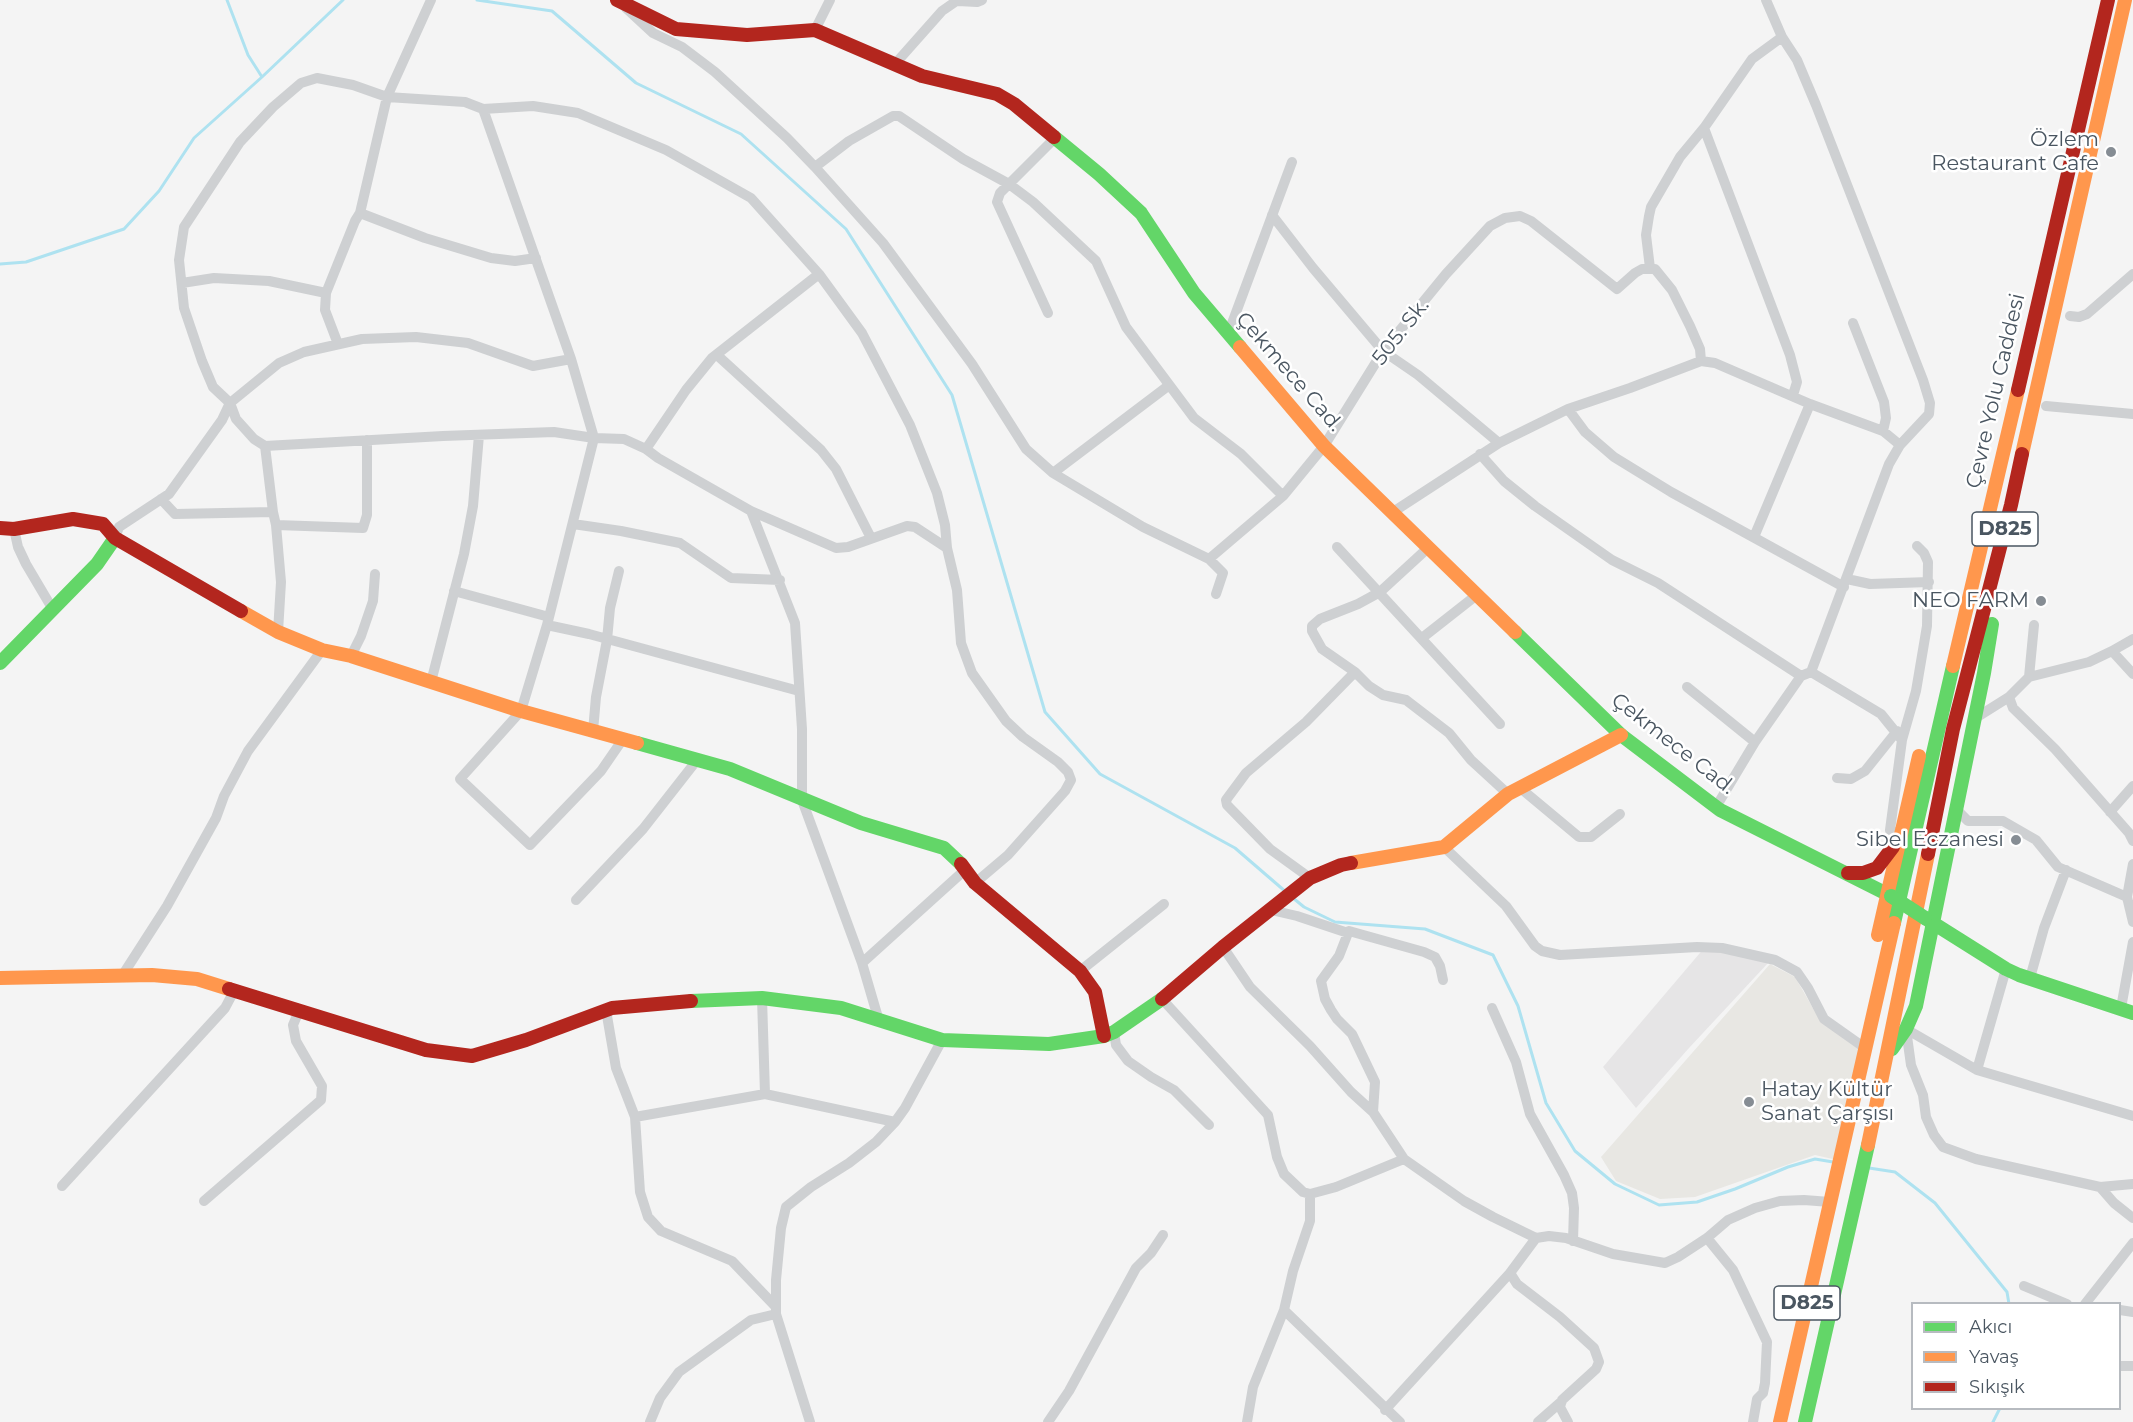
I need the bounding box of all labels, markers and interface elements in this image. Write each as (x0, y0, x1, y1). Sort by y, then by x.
place label: Özlem Restaurant Cafe (1931, 127, 2099, 177)
marker: Özlem Restaurant Cafe (2104, 145, 2118, 159)
street label: Çevre Yolu Caddesi (1961, 291, 2031, 491)
street label: 505. Sk. (1367, 294, 1435, 370)
street label: Çekmece Cad. (1230, 307, 1348, 437)
road number: D825 (1972, 512, 2038, 546)
place label: NEO FARM (1912, 588, 2029, 614)
marker: NEO FARM (2034, 594, 2048, 608)
street label: Çekmece Cad. (1606, 688, 1740, 800)
place label: Sibel Eczanesi (1856, 827, 2004, 853)
marker: Sibel Eczanesi (2009, 833, 2023, 847)
place label: Hatay Kültür Sanat Çarşısı (1761, 1077, 1894, 1127)
marker: Hatay Kültür Sanat Çarşısı (1742, 1095, 1756, 1109)
road number: D825 (1774, 1286, 1840, 1320)
legend (1911, 1302, 2121, 1410)
text: Akıcı (1969, 1316, 2012, 1338)
text: Yavaş (1969, 1346, 2019, 1368)
text: Sıkışık (1969, 1376, 2025, 1398)

